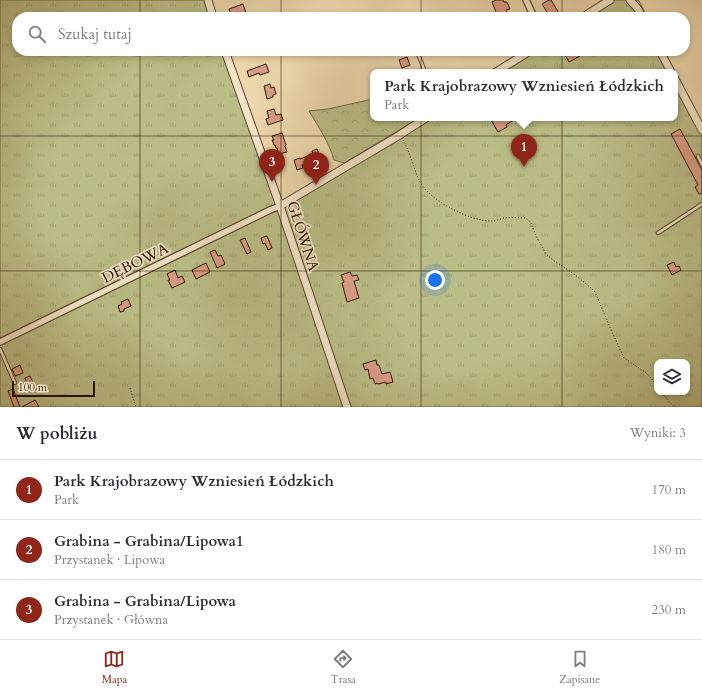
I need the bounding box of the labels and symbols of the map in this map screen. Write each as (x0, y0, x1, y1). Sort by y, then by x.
pin: 1 (511, 134, 537, 167)
pin: 3 (259, 149, 285, 182)
pin: 2 (303, 152, 329, 185)
street label: GŁÓWNA (282, 198, 324, 274)
street label: DĘBOWA (98, 238, 172, 288)
your location (425, 270, 445, 290)
scale bar (12, 379, 95, 398)

